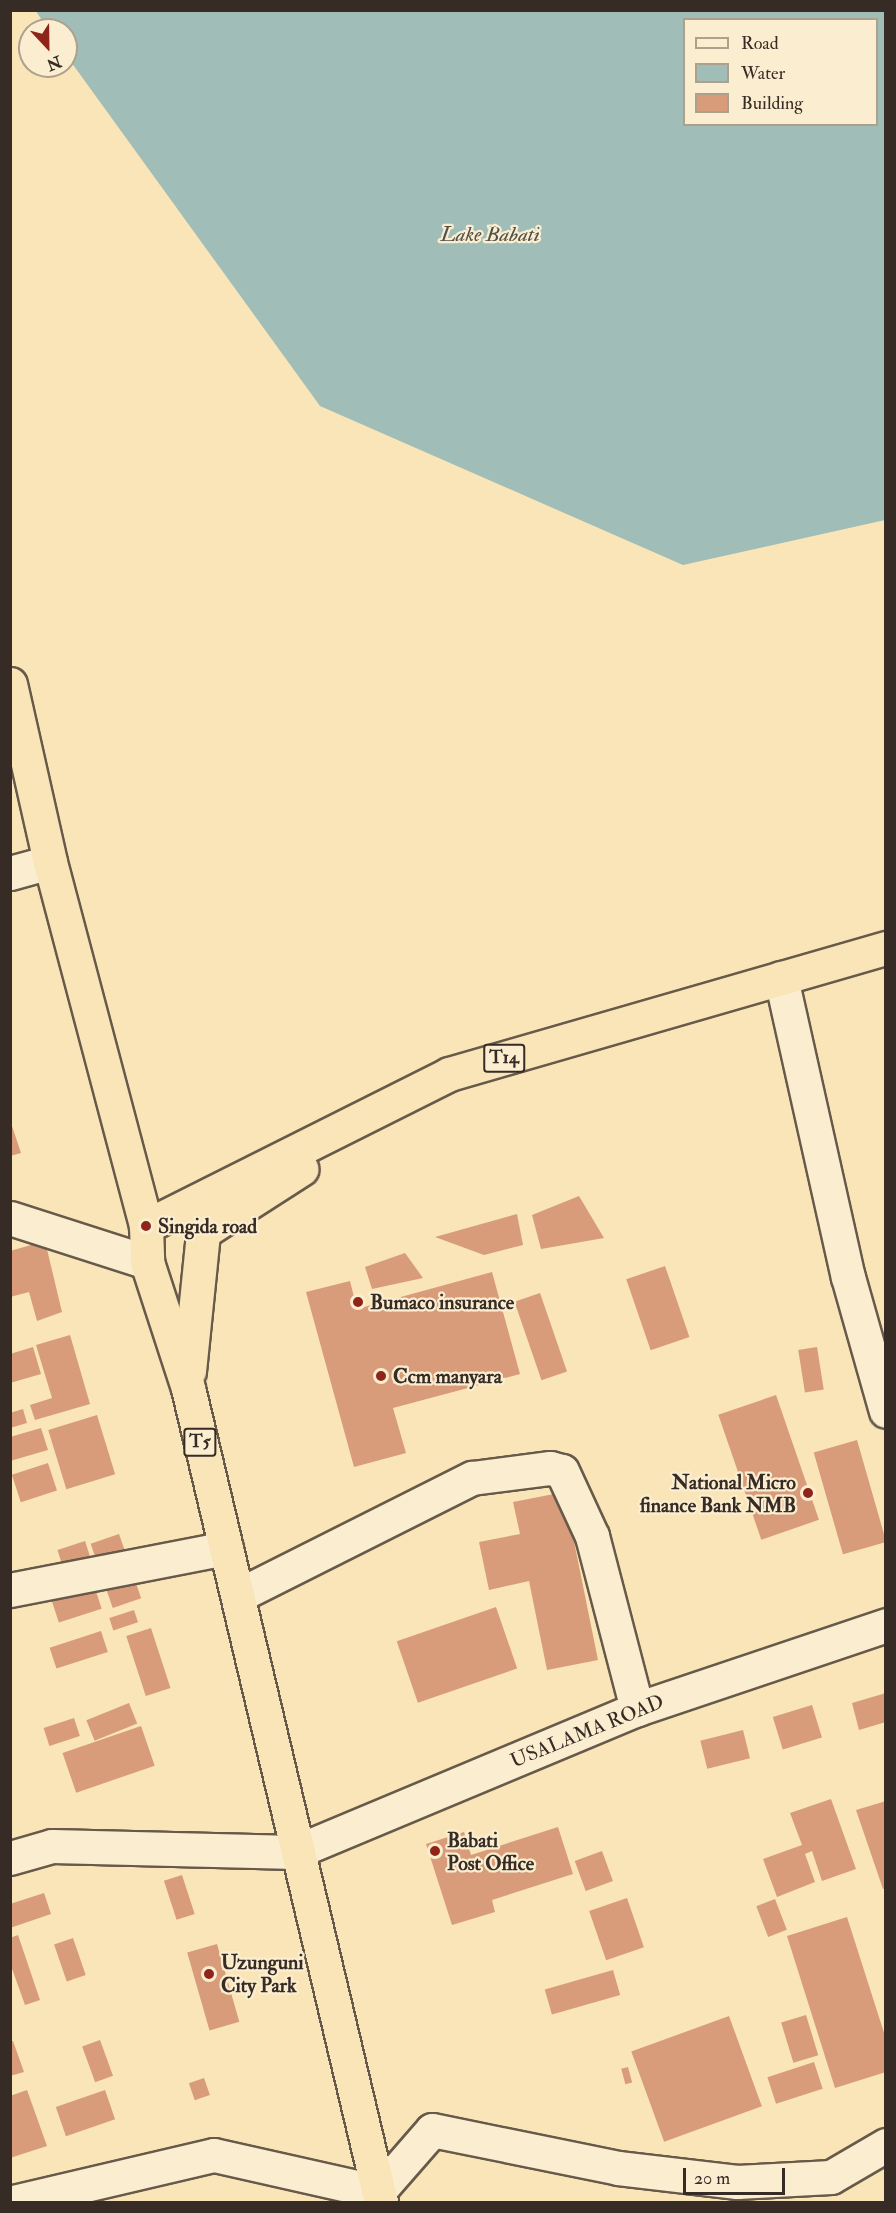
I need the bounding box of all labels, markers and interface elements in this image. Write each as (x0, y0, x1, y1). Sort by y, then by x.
north arrow (18, 18, 78, 78)
legend (683, 18, 878, 126)
text: Road (741, 32, 779, 55)
text: N (44, 51, 64, 75)
text: Water (741, 62, 785, 85)
text: Building (741, 92, 803, 115)
water label: Lake Babati (440, 222, 540, 248)
road number: T14 (483, 1043, 525, 1073)
place label: Singida road (158, 1214, 257, 1238)
marker: Singida road (139, 1219, 153, 1233)
place label: Bumaco insurance (370, 1290, 514, 1314)
marker: Bumaco insurance (351, 1295, 365, 1309)
place label: Ccm manyara (393, 1364, 502, 1388)
marker: Ccm manyara (374, 1369, 388, 1383)
road number: T5 (182, 1427, 218, 1457)
place label: National Micro finance Bank NMB (640, 1470, 796, 1517)
marker: National Micro finance Bank NMB (801, 1486, 815, 1500)
street label: USALAMA ROAD (507, 1689, 667, 1773)
place label: Babati Post Office (447, 1828, 534, 1875)
marker: Babati Post Office (428, 1844, 442, 1858)
place label: Uzunguni City Park (221, 1950, 304, 1997)
marker: Uzunguni City Park (202, 1967, 216, 1981)
scale bar (686, 2156, 788, 2194)
text: 20 m (694, 2167, 730, 2190)

